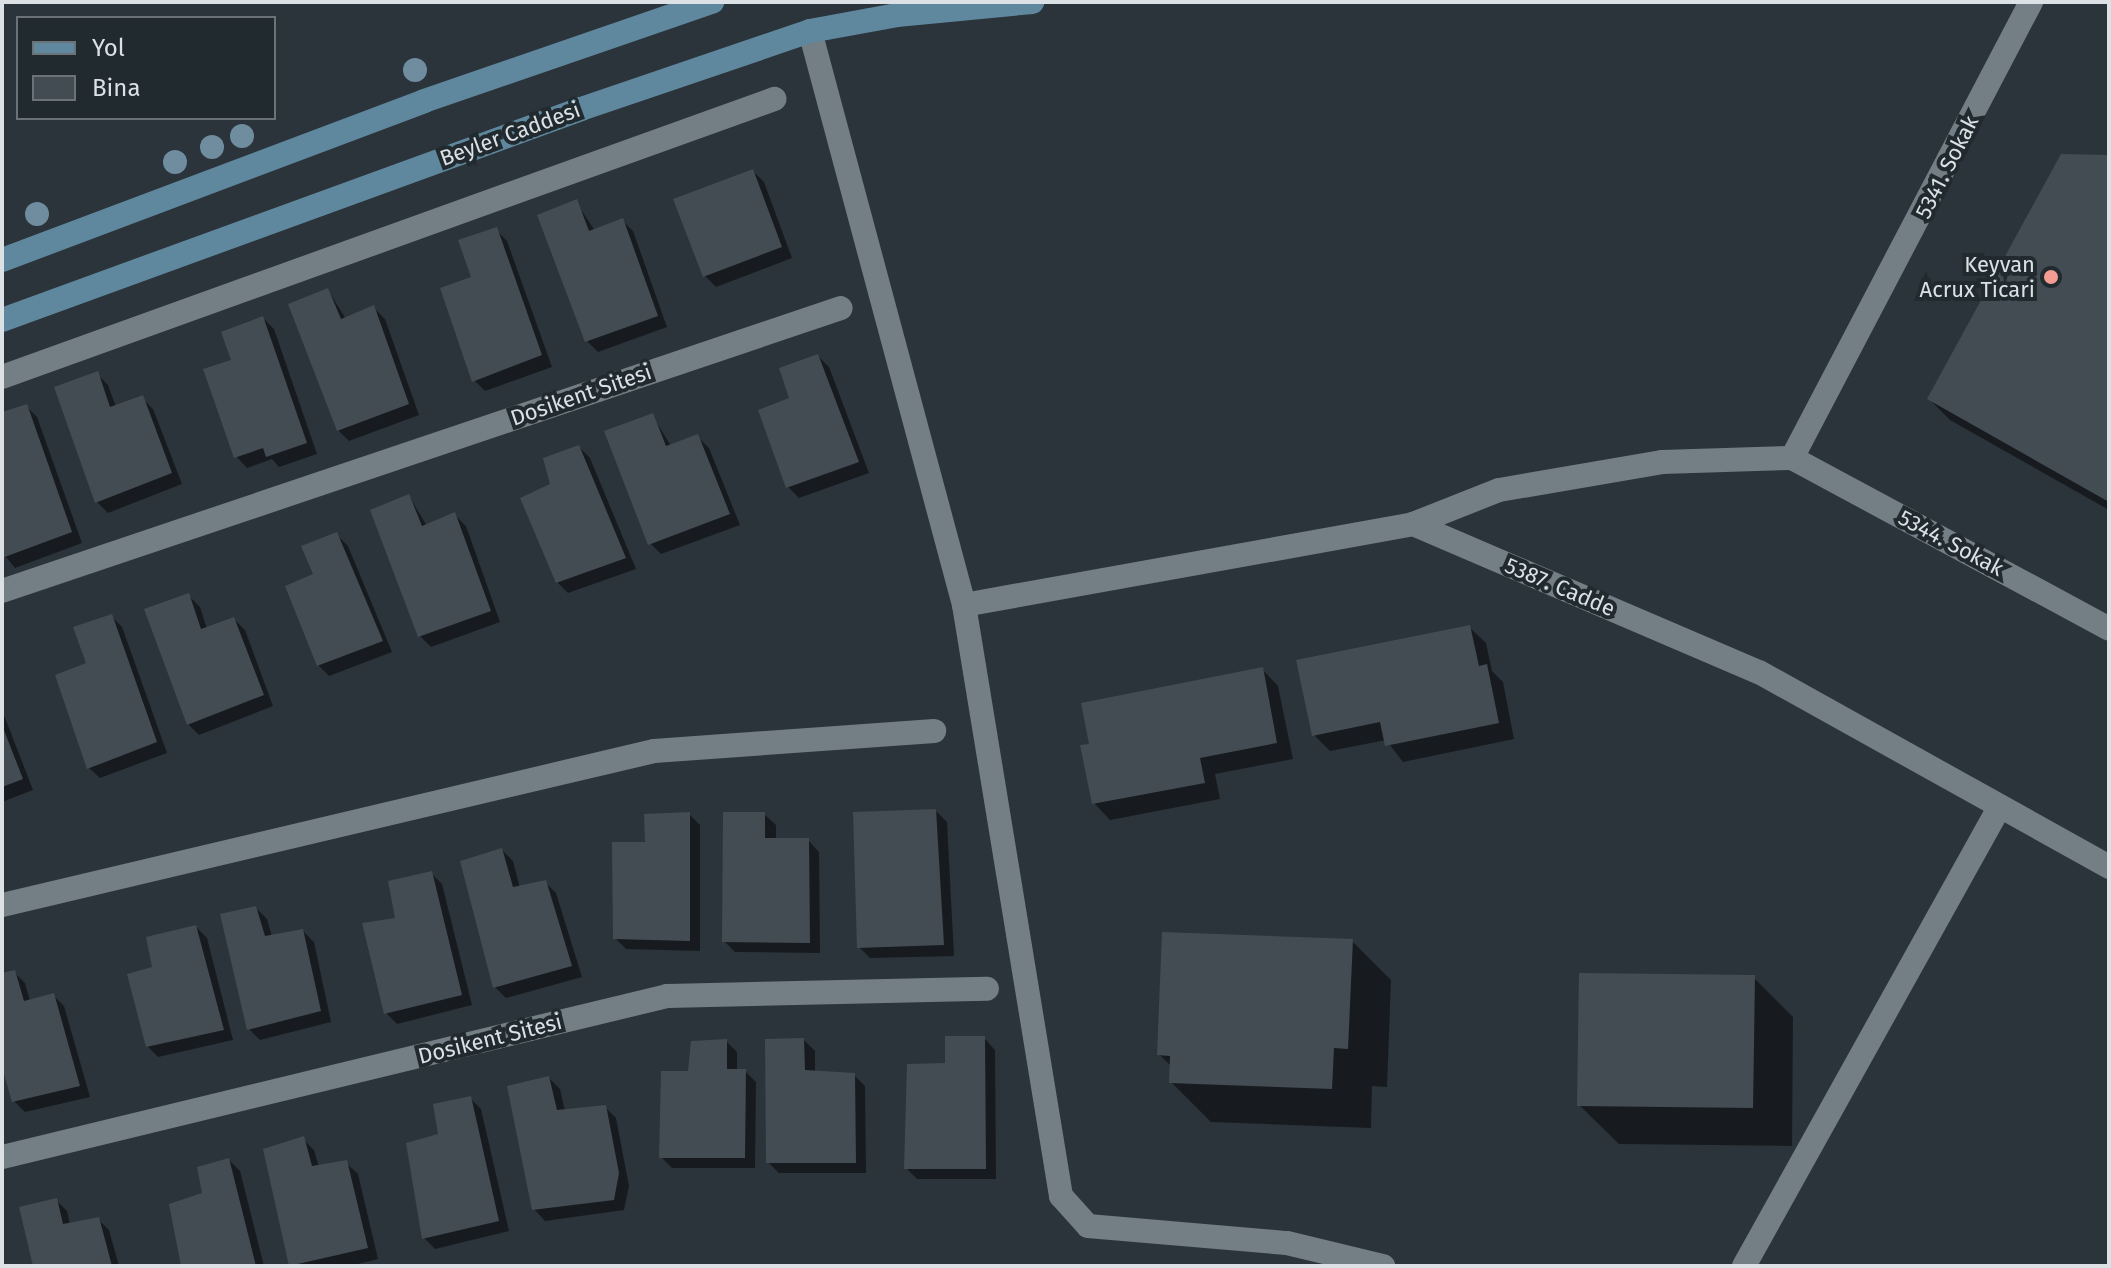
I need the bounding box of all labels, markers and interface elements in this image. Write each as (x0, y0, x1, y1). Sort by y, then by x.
legend (16, 16, 276, 120)
text: Yol (92, 34, 125, 62)
text: Bina (92, 74, 140, 102)
street label: Beyler Caddesi (436, 96, 584, 172)
street label: 5341. Sokak (1910, 111, 1984, 223)
place label: Keyvan Acrux Ticari (1920, 251, 2035, 302)
marker: Keyvan Acrux Ticari (2042, 268, 2060, 286)
street label: Dosikent Sitesi (507, 359, 655, 431)
street label: 5344. Sokak (1894, 504, 2008, 582)
street label: 5387. Cadde (1501, 552, 1619, 622)
street label: Dosikent Sitesi (415, 1008, 565, 1070)

